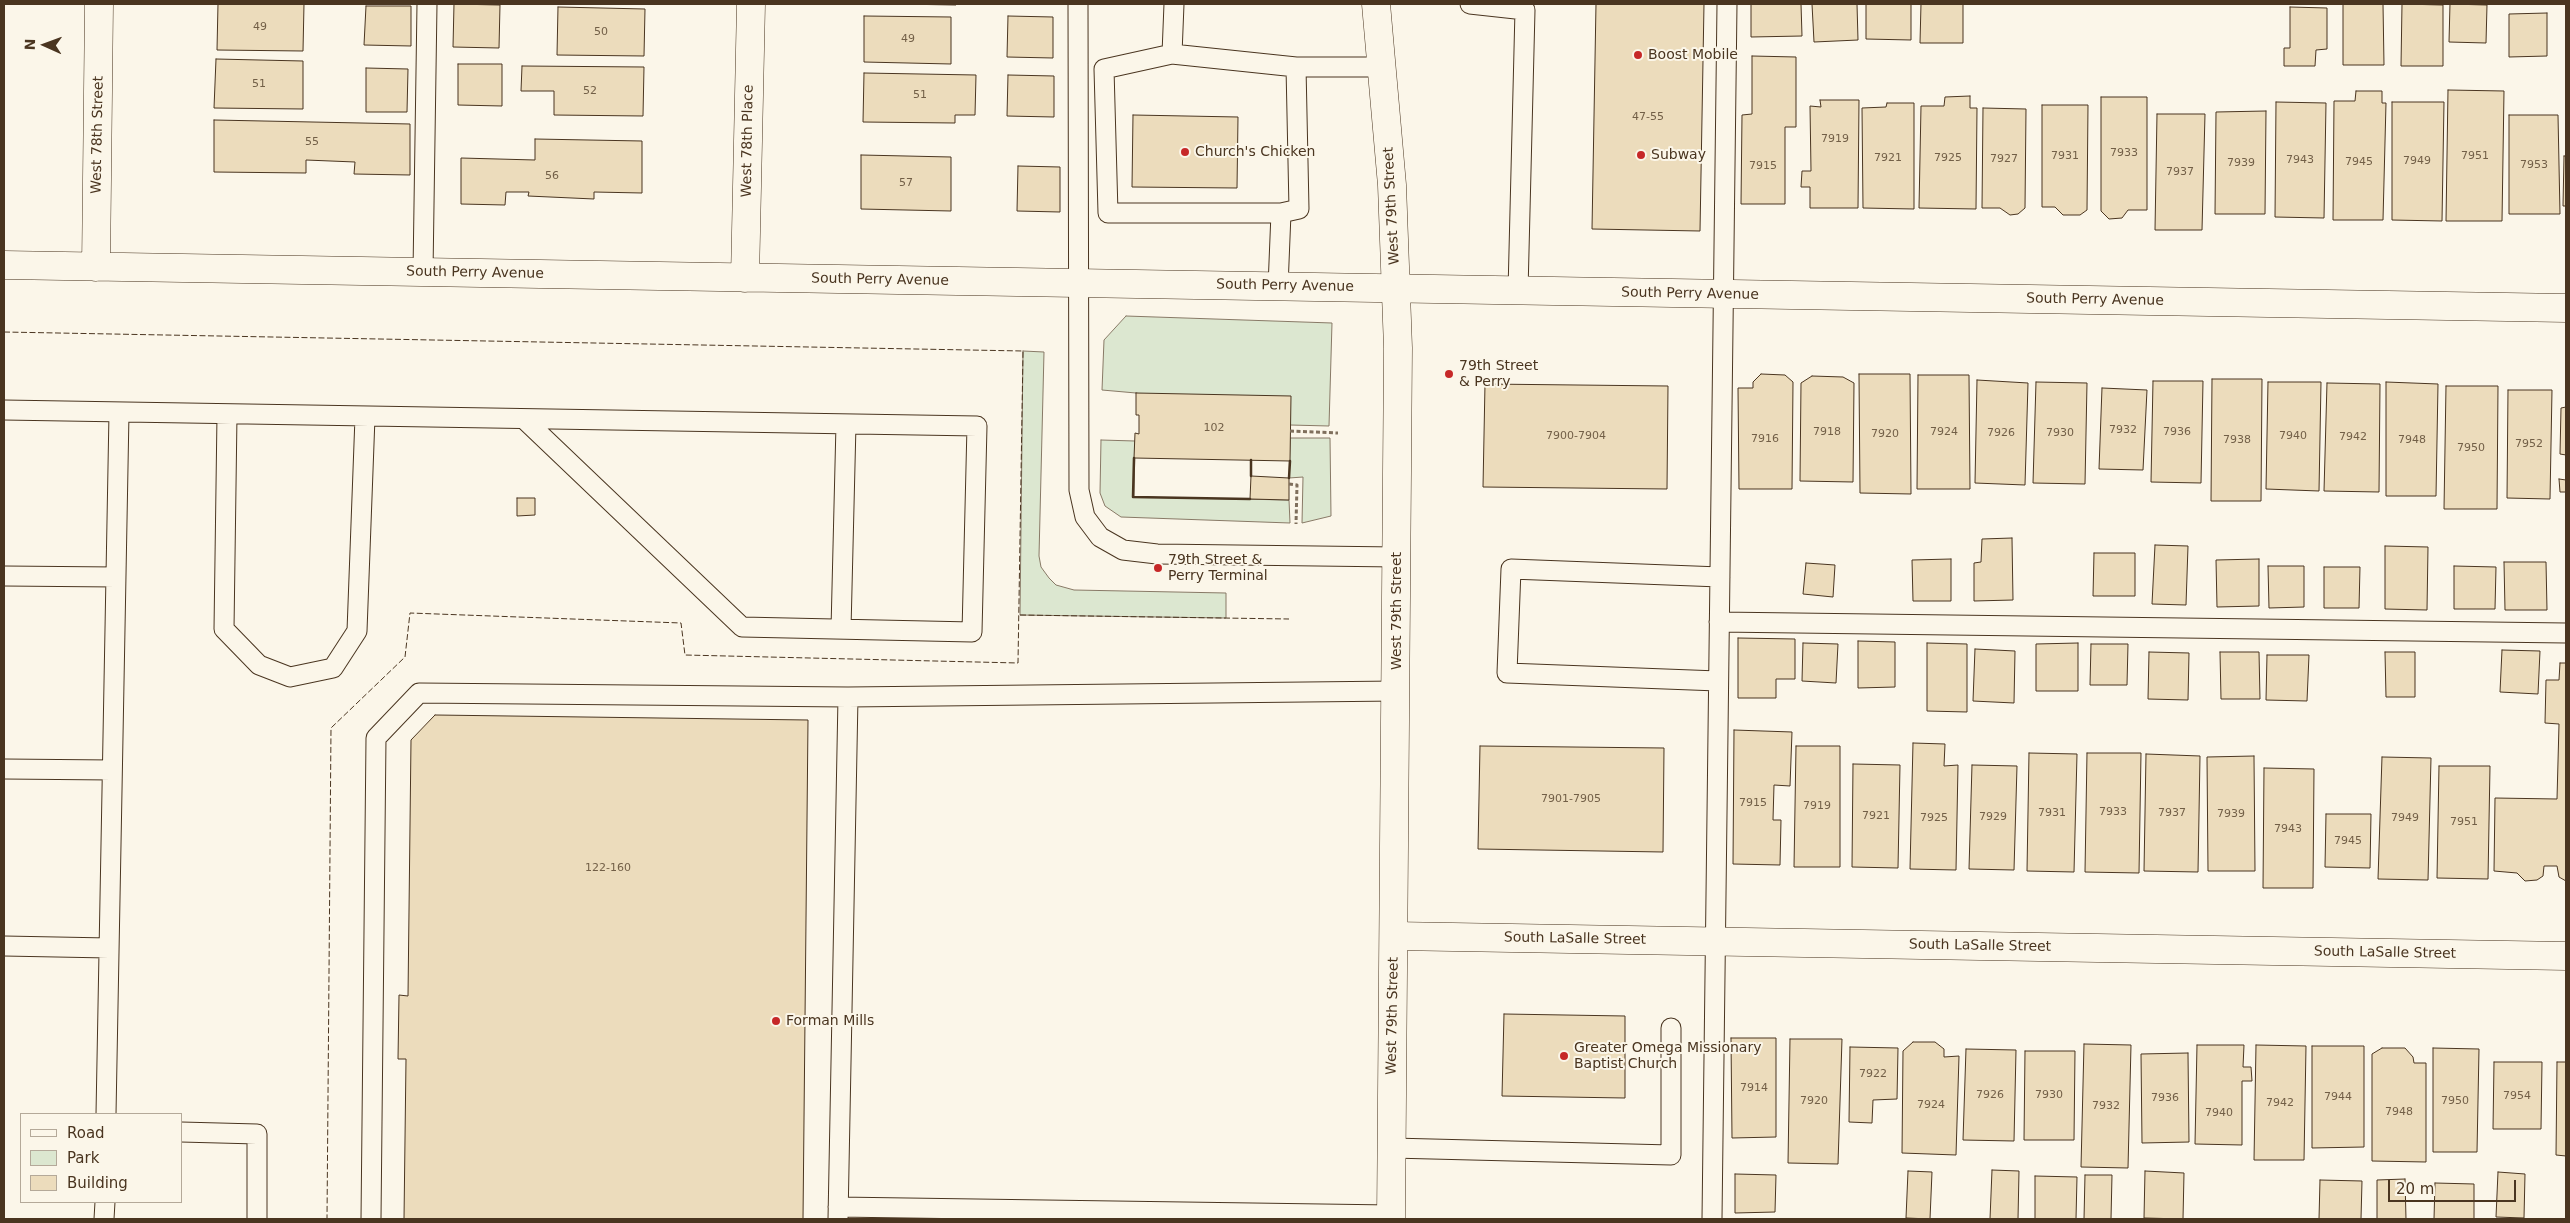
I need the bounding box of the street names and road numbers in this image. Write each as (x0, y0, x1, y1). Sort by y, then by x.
street label: West 78th Street (89, 76, 107, 194)
street label: West 78th Place (739, 85, 757, 197)
street label: West 79th Street (1381, 147, 1403, 265)
street label: South Perry Avenue (406, 263, 544, 283)
street label: South Perry Avenue (811, 270, 949, 290)
street label: South Perry Avenue (1216, 276, 1354, 296)
street label: South Perry Avenue (1621, 284, 1759, 304)
street label: South Perry Avenue (2026, 290, 2164, 310)
street label: West 79th Street (1389, 552, 1405, 670)
street label: South LaSalle Street (1504, 929, 1646, 949)
street label: South LaSalle Street (1909, 936, 2051, 956)
street label: South LaSalle Street (2314, 943, 2456, 963)
street label: West 79th Street (1384, 957, 1402, 1075)

